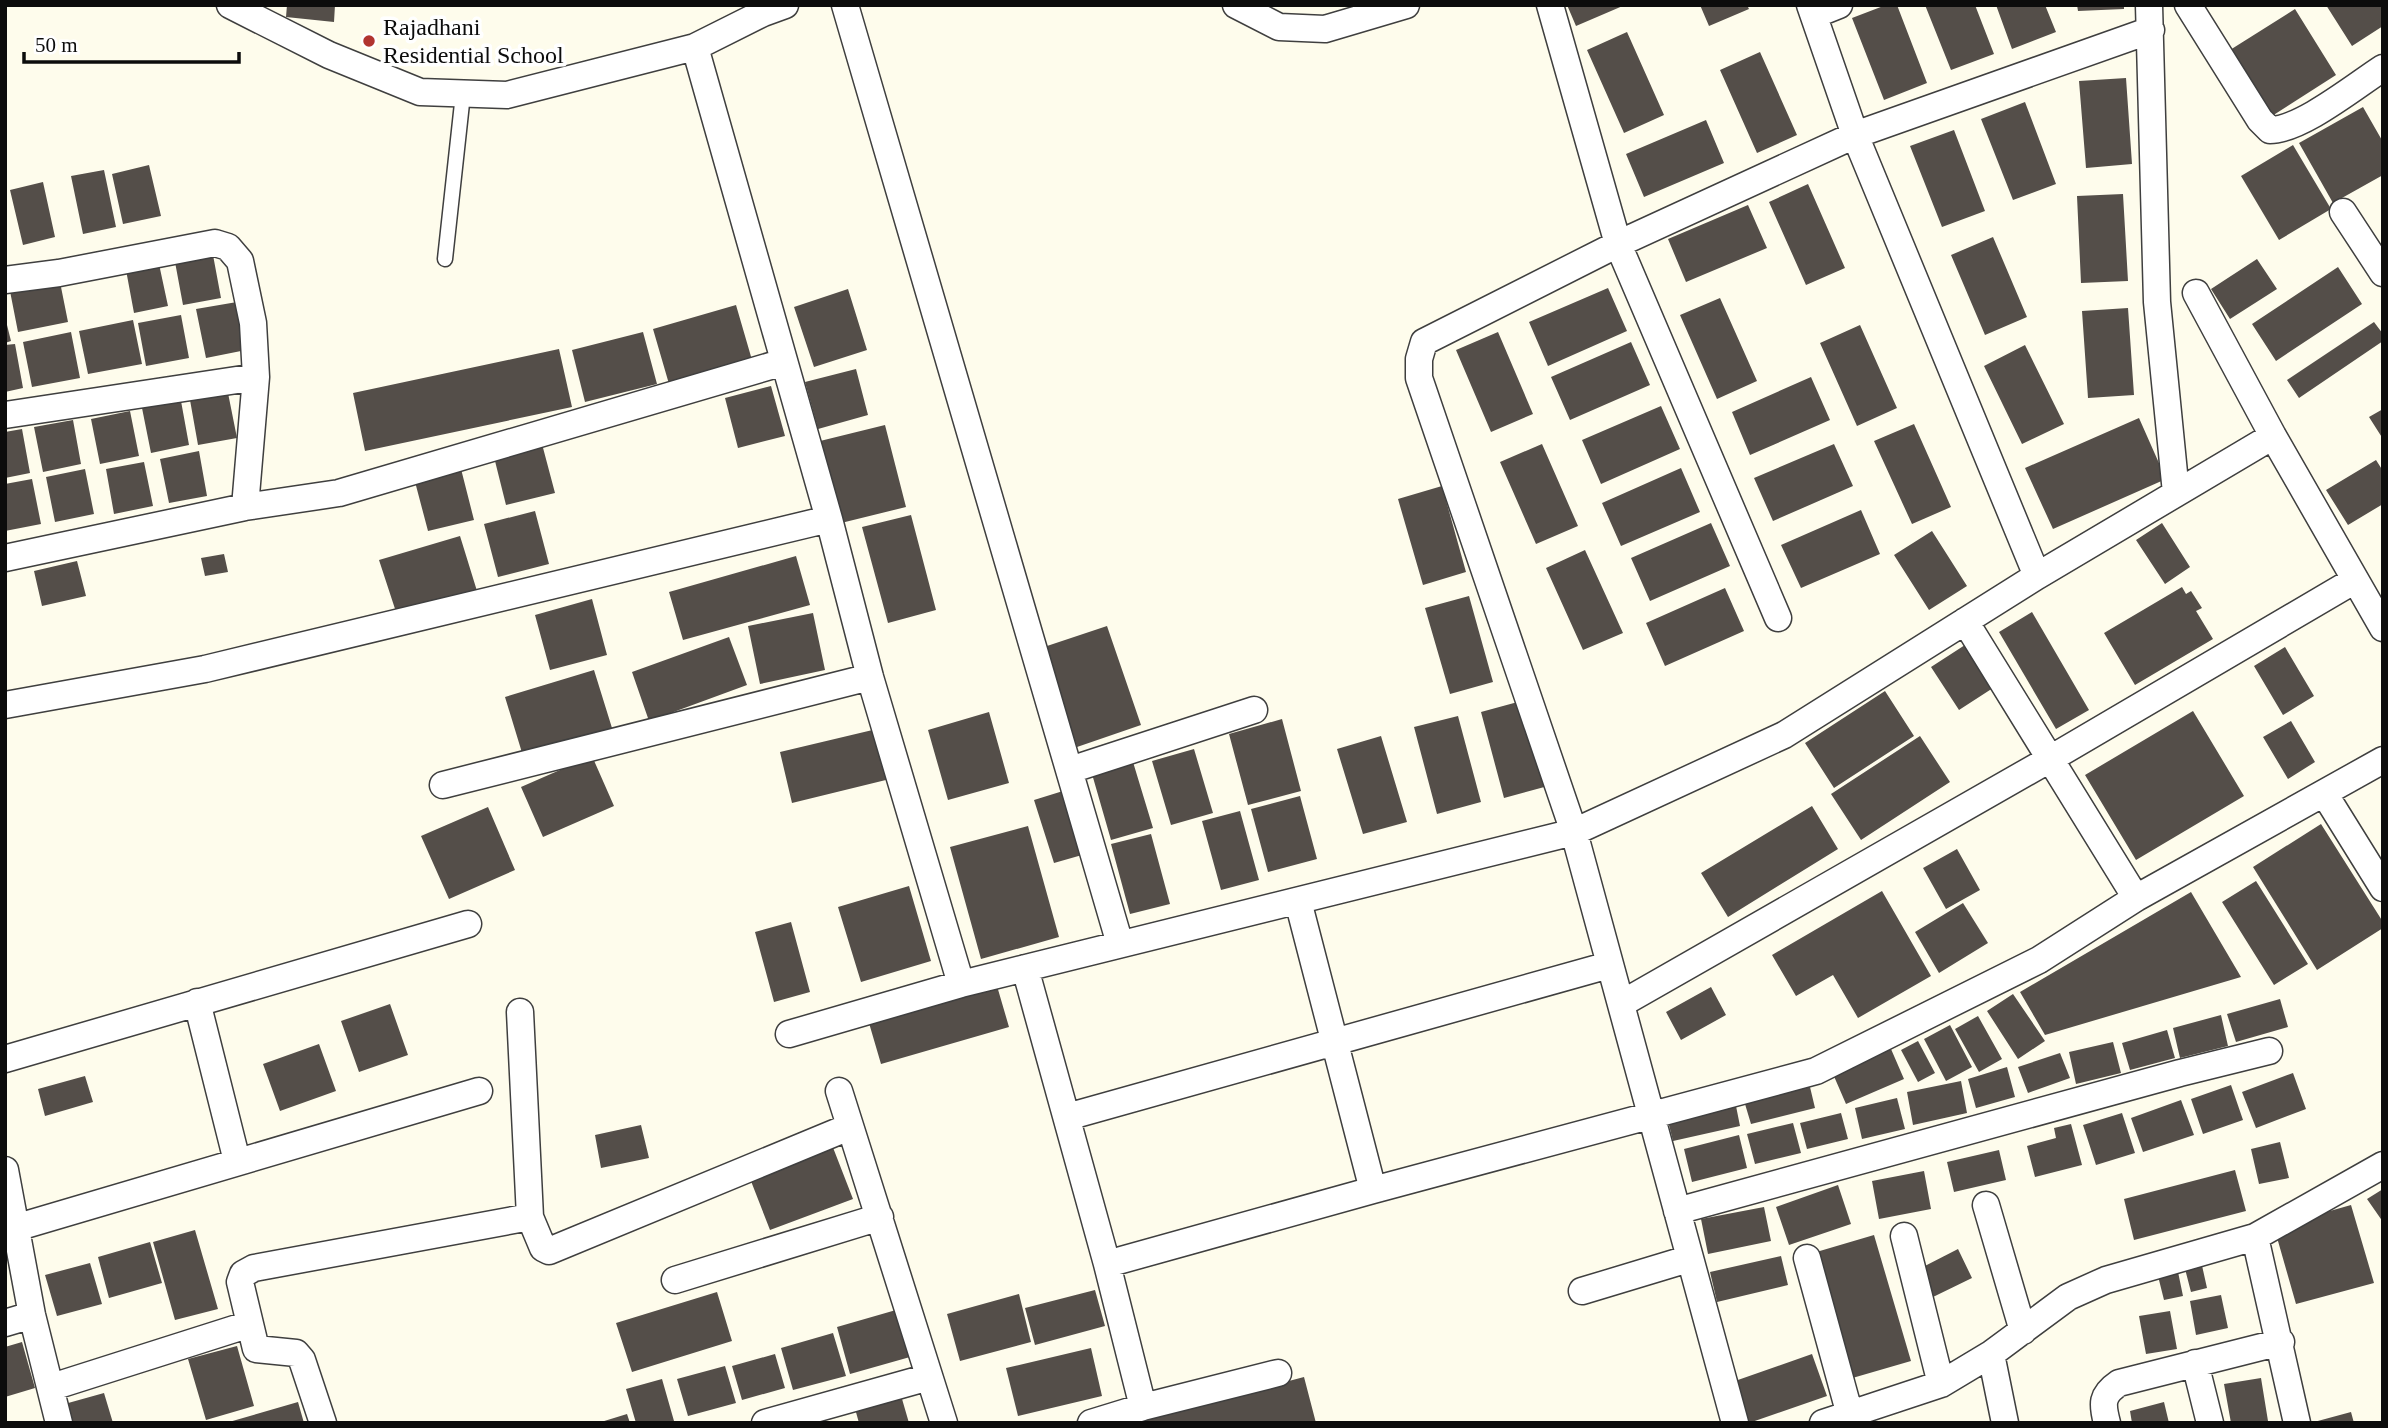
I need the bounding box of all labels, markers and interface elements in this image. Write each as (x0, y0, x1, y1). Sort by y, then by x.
place label: Rajadhani Residential School (383, 14, 564, 68)
scale bar (24, 21, 240, 65)
text: 50 m (35, 33, 78, 57)
marker: Rajadhani Residential School (361, 33, 377, 49)

